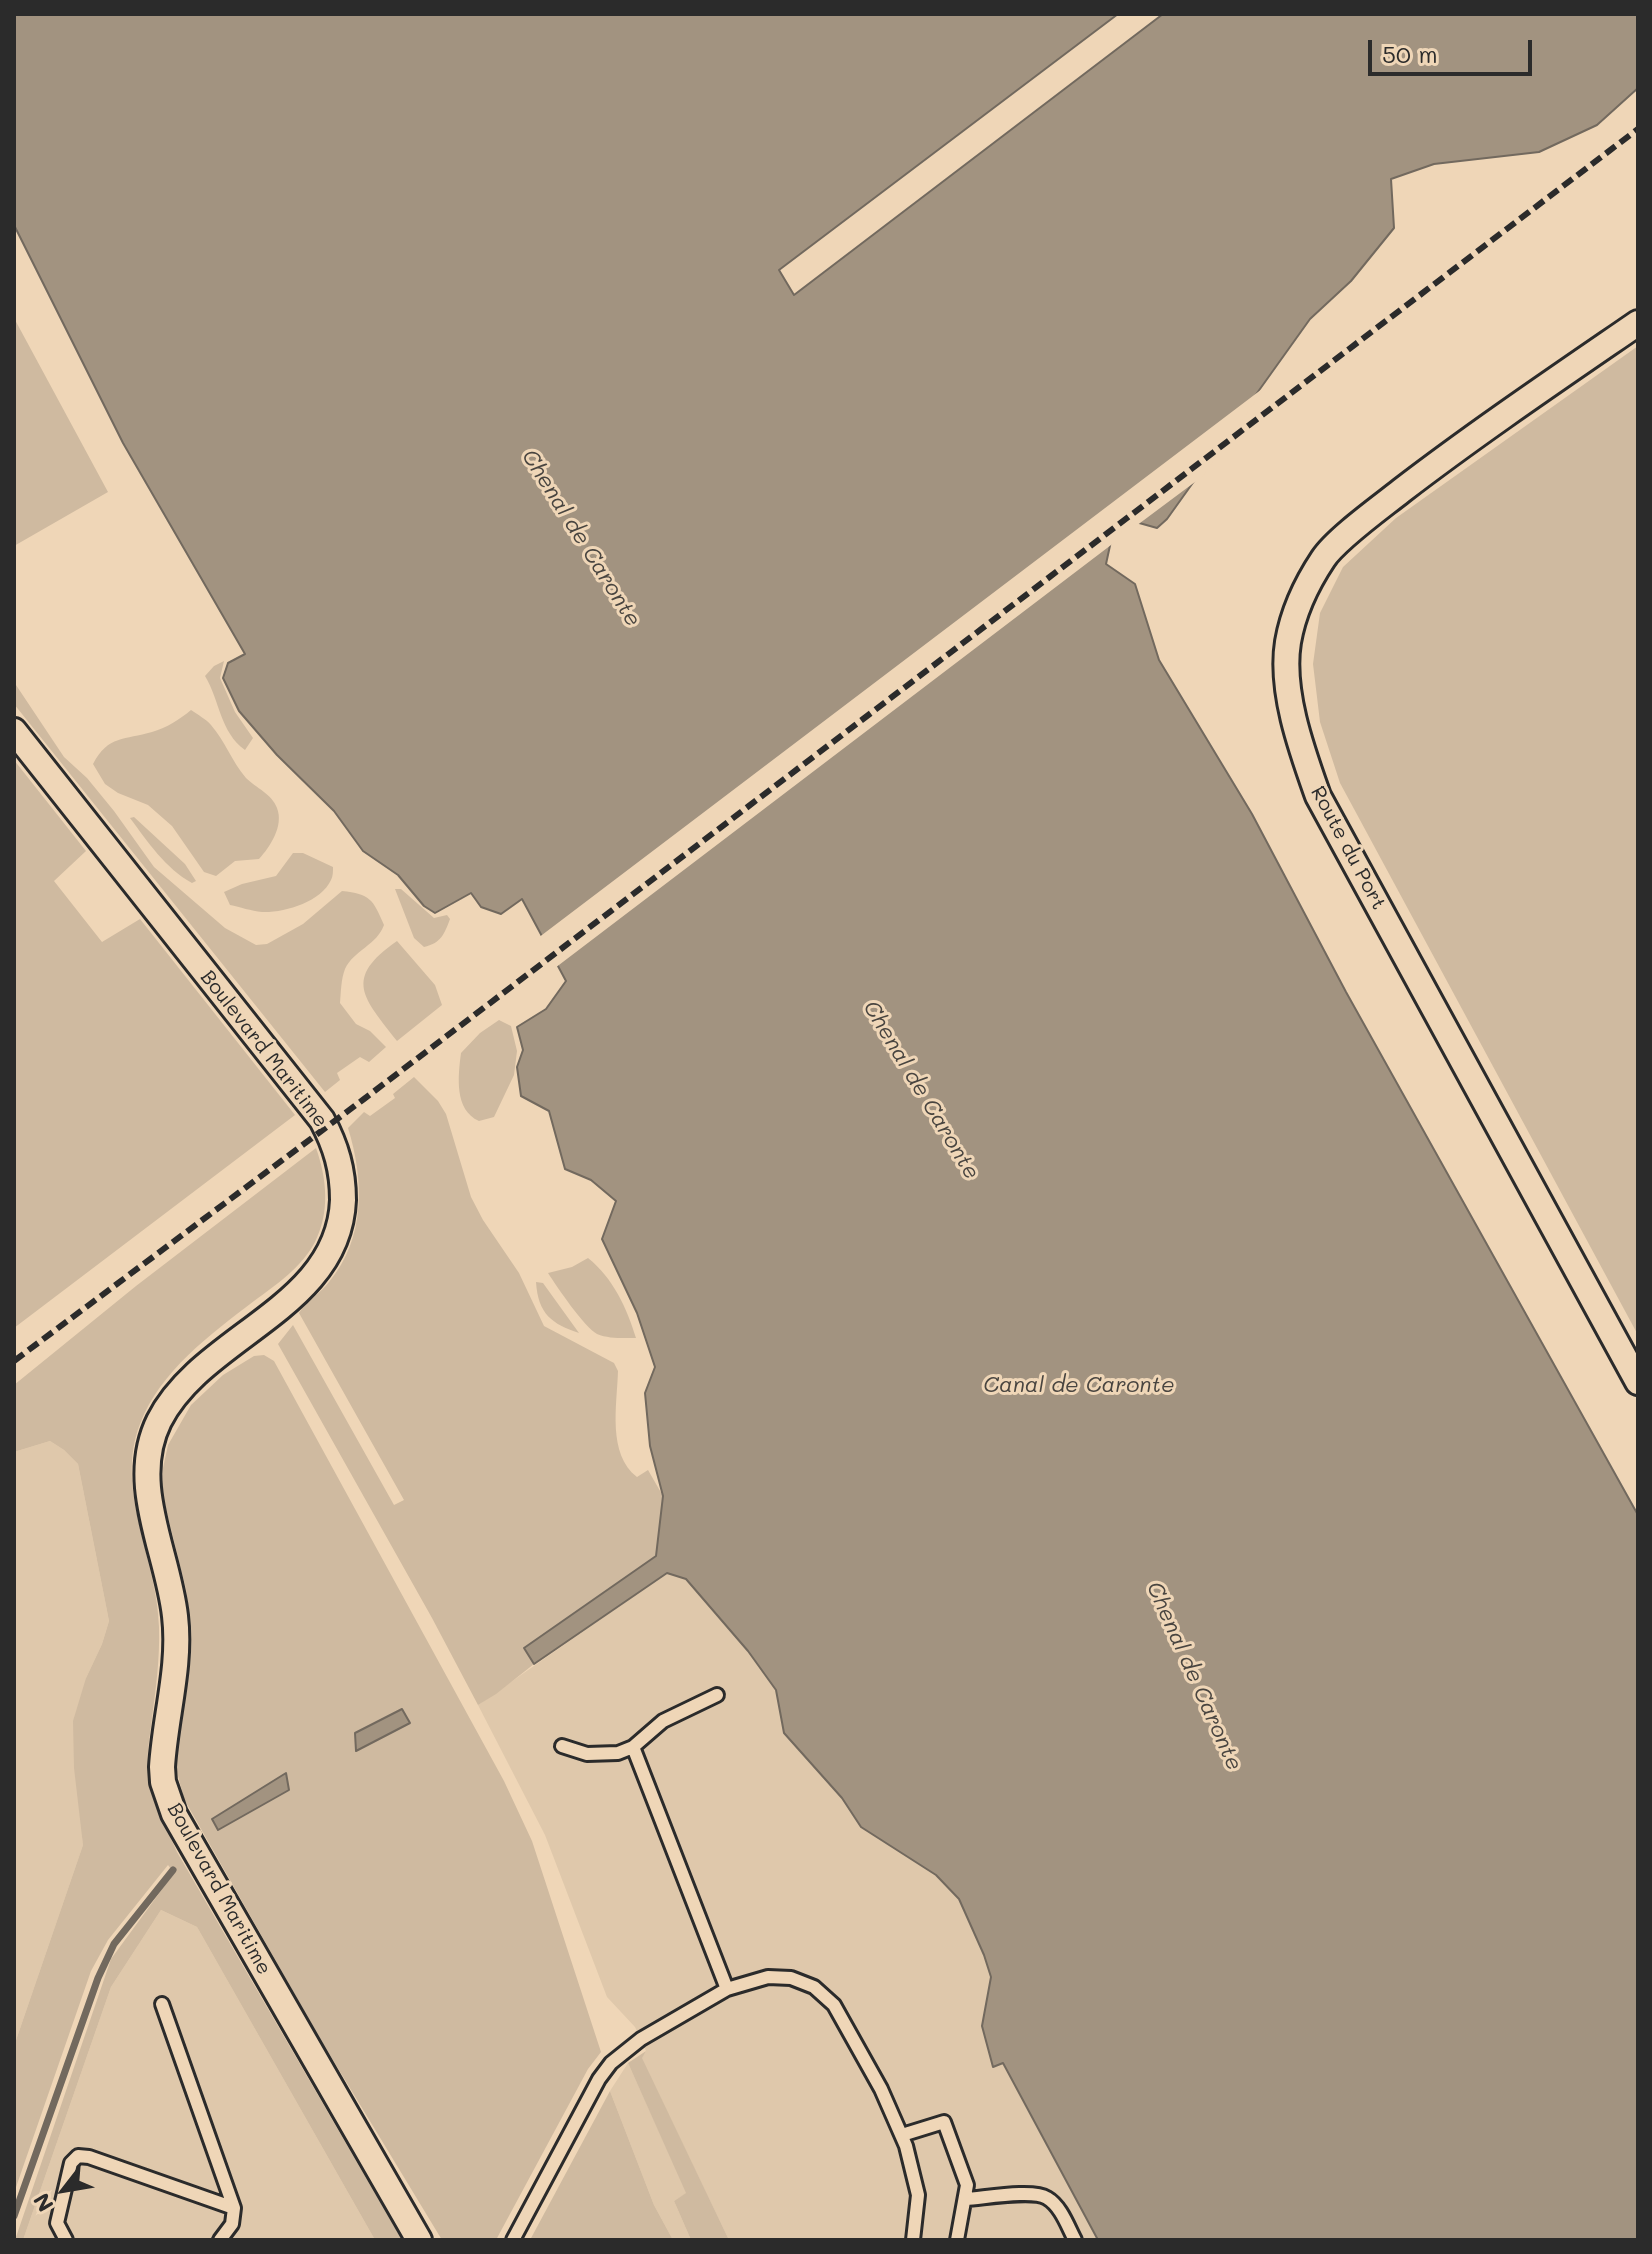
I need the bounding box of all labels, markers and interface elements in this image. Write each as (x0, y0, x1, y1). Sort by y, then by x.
scale bar (1372, 24, 1536, 74)
text: 50 m (1382, 38, 1438, 69)
water label: Chenal de Caronte (516, 445, 646, 631)
street label: Route du Port (1305, 782, 1391, 914)
street label: Boulevard Maritime (195, 966, 333, 1132)
water label: Chenal de Caronte (857, 996, 985, 1184)
water label: Canal de Caronte (983, 1372, 1175, 1398)
water label: Chenal de Caronte (1140, 1578, 1248, 1774)
street label: Boulevard Maritime (162, 1799, 276, 1979)
north arrow (24, 2150, 104, 2230)
text: N (26, 2188, 60, 2217)

